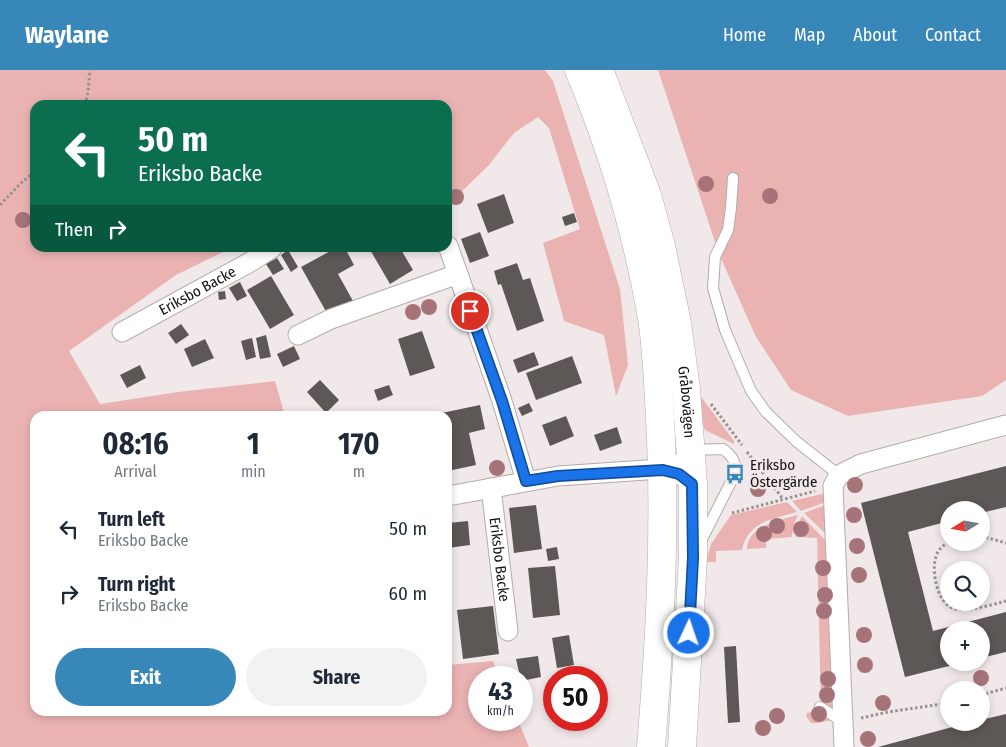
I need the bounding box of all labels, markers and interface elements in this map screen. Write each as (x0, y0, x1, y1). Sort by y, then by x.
text: Waylane (25, 21, 109, 49)
text: Home (723, 24, 766, 46)
text: Map (794, 24, 825, 46)
text: About (853, 24, 897, 46)
text: Contact (925, 24, 981, 46)
text: 50 m (138, 118, 208, 160)
icon: left (55, 120, 120, 185)
text: Eriksbo Backe (138, 160, 262, 187)
icon: right (103, 215, 131, 243)
text: Then (55, 218, 93, 241)
street label: Eriksbo Backe (156, 263, 239, 319)
pin (449, 290, 491, 332)
icon: arrive (456, 297, 484, 325)
street label: Gråbovägen (674, 365, 699, 439)
text: 08:16 (102, 426, 169, 462)
text: 1 (247, 426, 260, 462)
text: 170 (338, 426, 380, 462)
place label: Eriksbo Östergärde (750, 456, 817, 491)
text: Arrival (114, 462, 157, 481)
text: min (241, 462, 266, 481)
text: m (353, 462, 365, 481)
bus stop icon: Eriksbo Östergärde (724, 463, 746, 485)
north arrow (940, 501, 990, 551)
map controls (940, 501, 990, 731)
text: Turn left (98, 508, 165, 531)
icon: left (55, 515, 83, 543)
street label: Eriksbo Backe (486, 516, 513, 603)
text: 50 m (389, 517, 427, 540)
text: Eriksbo Backe (98, 531, 189, 550)
button: search (940, 561, 990, 611)
text: Turn right (98, 573, 175, 596)
icon: right (55, 580, 83, 608)
text: 60 m (389, 582, 427, 605)
text: Eriksbo Backe (98, 596, 189, 615)
position arrow (662, 606, 714, 658)
button: + (940, 621, 990, 671)
button: Exit (55, 648, 236, 706)
button: Share (246, 648, 427, 706)
speed limit sign: 50 (543, 666, 608, 731)
text: 43 (488, 677, 513, 707)
button: − (940, 681, 990, 731)
text: km/h (487, 704, 514, 718)

